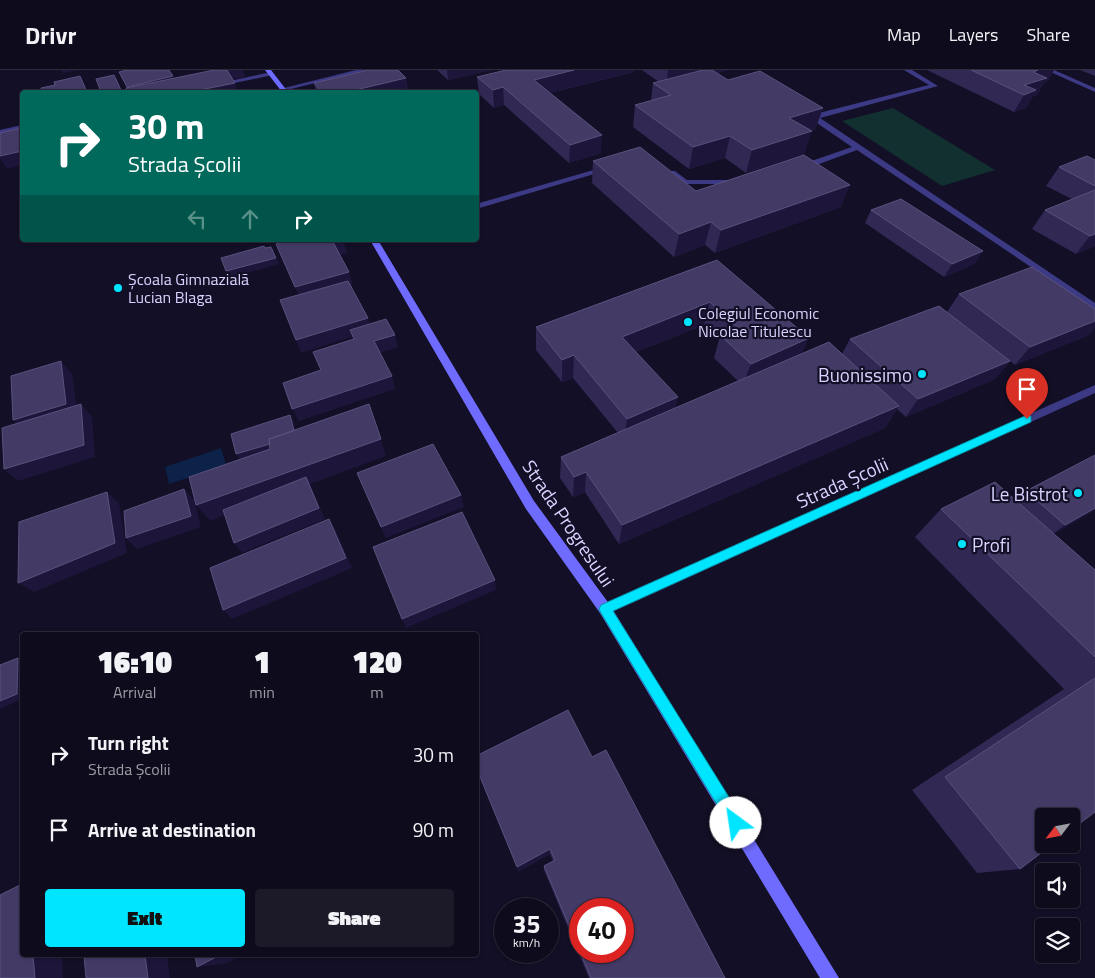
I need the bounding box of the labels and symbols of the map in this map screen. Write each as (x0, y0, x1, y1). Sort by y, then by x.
place label: Școala Gimnazială Lucian Blaga (128, 267, 249, 309)
marker: Școala Gimnazială Lucian Blaga (112, 282, 124, 294)
place label: Colegiul Economic Nicolae Titulescu (698, 301, 819, 343)
marker: Colegiul Economic Nicolae Titulescu (682, 316, 694, 328)
place label: Buonissimo (818, 360, 912, 389)
marker: Buonissimo (916, 368, 928, 380)
pin (1006, 368, 1048, 419)
street label: Strada Școlii (791, 449, 893, 515)
street label: Strada Progresului (516, 454, 622, 592)
place label: Le Bistrot (991, 479, 1068, 508)
marker: Le Bistrot (1072, 487, 1084, 499)
place label: Profi (972, 530, 1010, 559)
marker: Profi (956, 538, 968, 550)
position arrow (709, 796, 761, 848)
north arrow (1035, 808, 1080, 852)
speed limit sign: 40 (569, 898, 634, 963)

